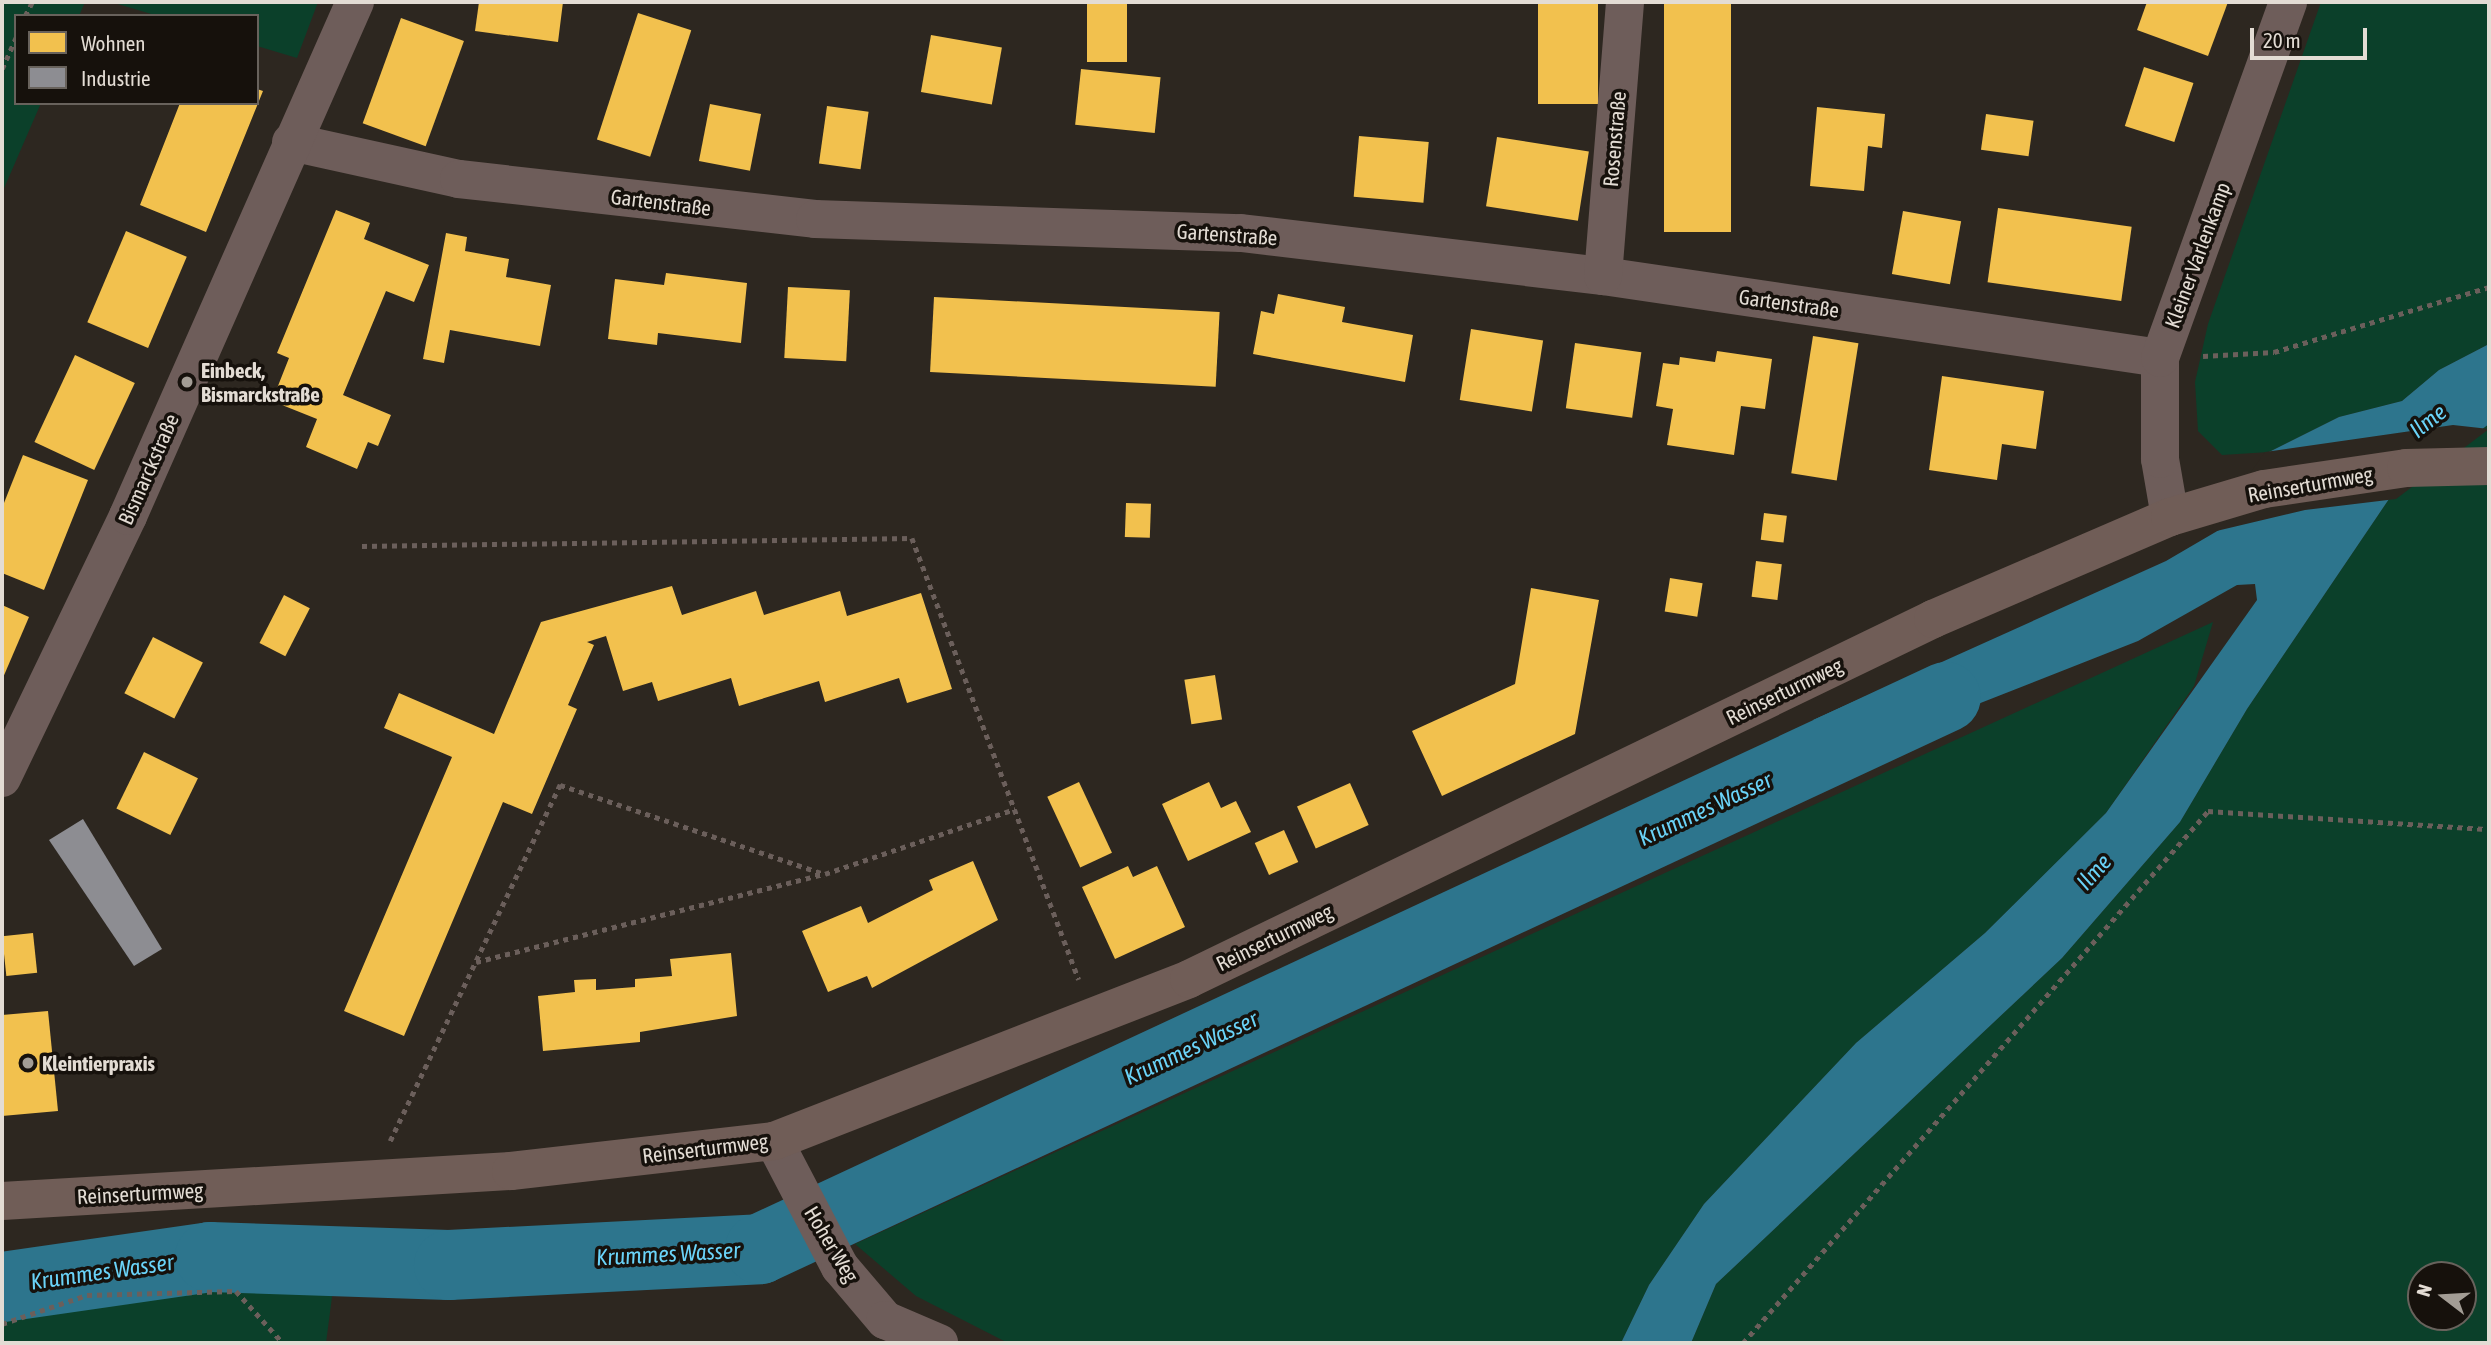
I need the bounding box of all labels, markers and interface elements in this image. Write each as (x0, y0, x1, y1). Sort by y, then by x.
legend (14, 14, 259, 105)
scale bar (2253, 14, 2370, 58)
text: 20 m (2263, 28, 2301, 52)
text: Wohnen (81, 31, 146, 55)
text: Industrie (81, 66, 151, 90)
street label: Rosenstraße (1597, 90, 1631, 188)
street label: Kleiner Varlenkamp (2159, 179, 2235, 331)
street label: Gartenstraße (609, 183, 713, 221)
street label: Gartenstraße (1176, 218, 1278, 250)
street label: Gartenstraße (1737, 284, 1841, 322)
place label: Einbeck, Bismarckstraße (201, 357, 320, 407)
marker: Einbeck, Bismarckstraße (179, 374, 195, 390)
water label: Ilme (2404, 398, 2452, 444)
street label: Bismarckstraße (112, 410, 184, 528)
street label: Reinserturmweg (2246, 461, 2374, 507)
street label: Reinserturmweg (1722, 652, 1846, 730)
water label: Krummes Wasser (1634, 766, 1776, 852)
water label: Ilme (2071, 848, 2117, 896)
street label: Reinserturmweg (1212, 898, 1336, 976)
water label: Krummes Wasser (1120, 1005, 1262, 1091)
place label: Kleintierpraxis (42, 1050, 155, 1076)
marker: Kleintierpraxis (20, 1055, 36, 1071)
street label: Reinserturmweg (641, 1128, 769, 1168)
street label: Reinserturmweg (76, 1177, 204, 1209)
street label: Hoher Weg (800, 1202, 864, 1286)
water label: Krummes Wasser (595, 1236, 741, 1272)
water label: Krummes Wasser (29, 1248, 175, 1296)
north arrow (2407, 1261, 2477, 1331)
text: N (2412, 1282, 2436, 1299)

